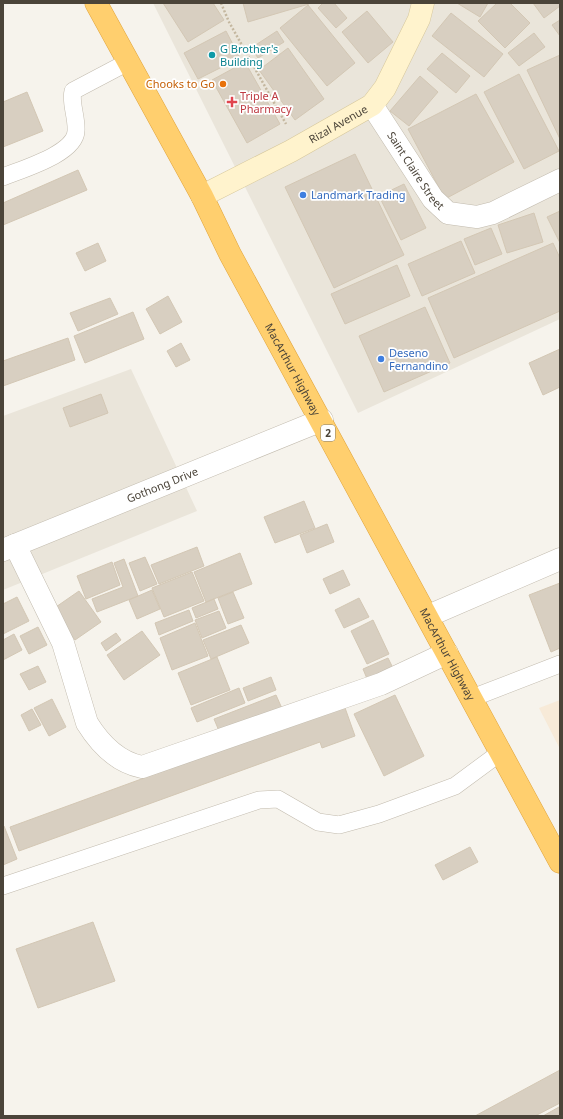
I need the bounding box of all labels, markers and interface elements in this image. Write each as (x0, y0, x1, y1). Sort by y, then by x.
place label: G Brother's Building (220, 41, 278, 69)
marker: G Brother's Building (207, 50, 217, 60)
place label: Chooks to Go (146, 76, 215, 91)
marker: Chooks to Go (218, 79, 228, 89)
place label: Triple A Pharmacy (240, 88, 292, 116)
marker: Triple A Pharmacy (227, 97, 237, 107)
street label: Rizal Avenue (306, 101, 370, 146)
street label: Saint Claire Street (384, 128, 448, 213)
place label: Landmark Trading (311, 187, 405, 202)
marker: Landmark Trading (298, 190, 308, 200)
street label: MacArthur Highway (262, 320, 324, 418)
place label: Deseno Fernandino (389, 345, 449, 373)
marker: Deseno Fernandino (376, 354, 386, 364)
road number: 2 (321, 425, 335, 441)
street label: Gothong Drive (124, 463, 200, 506)
street label: MacArthur Highway (417, 605, 479, 703)

